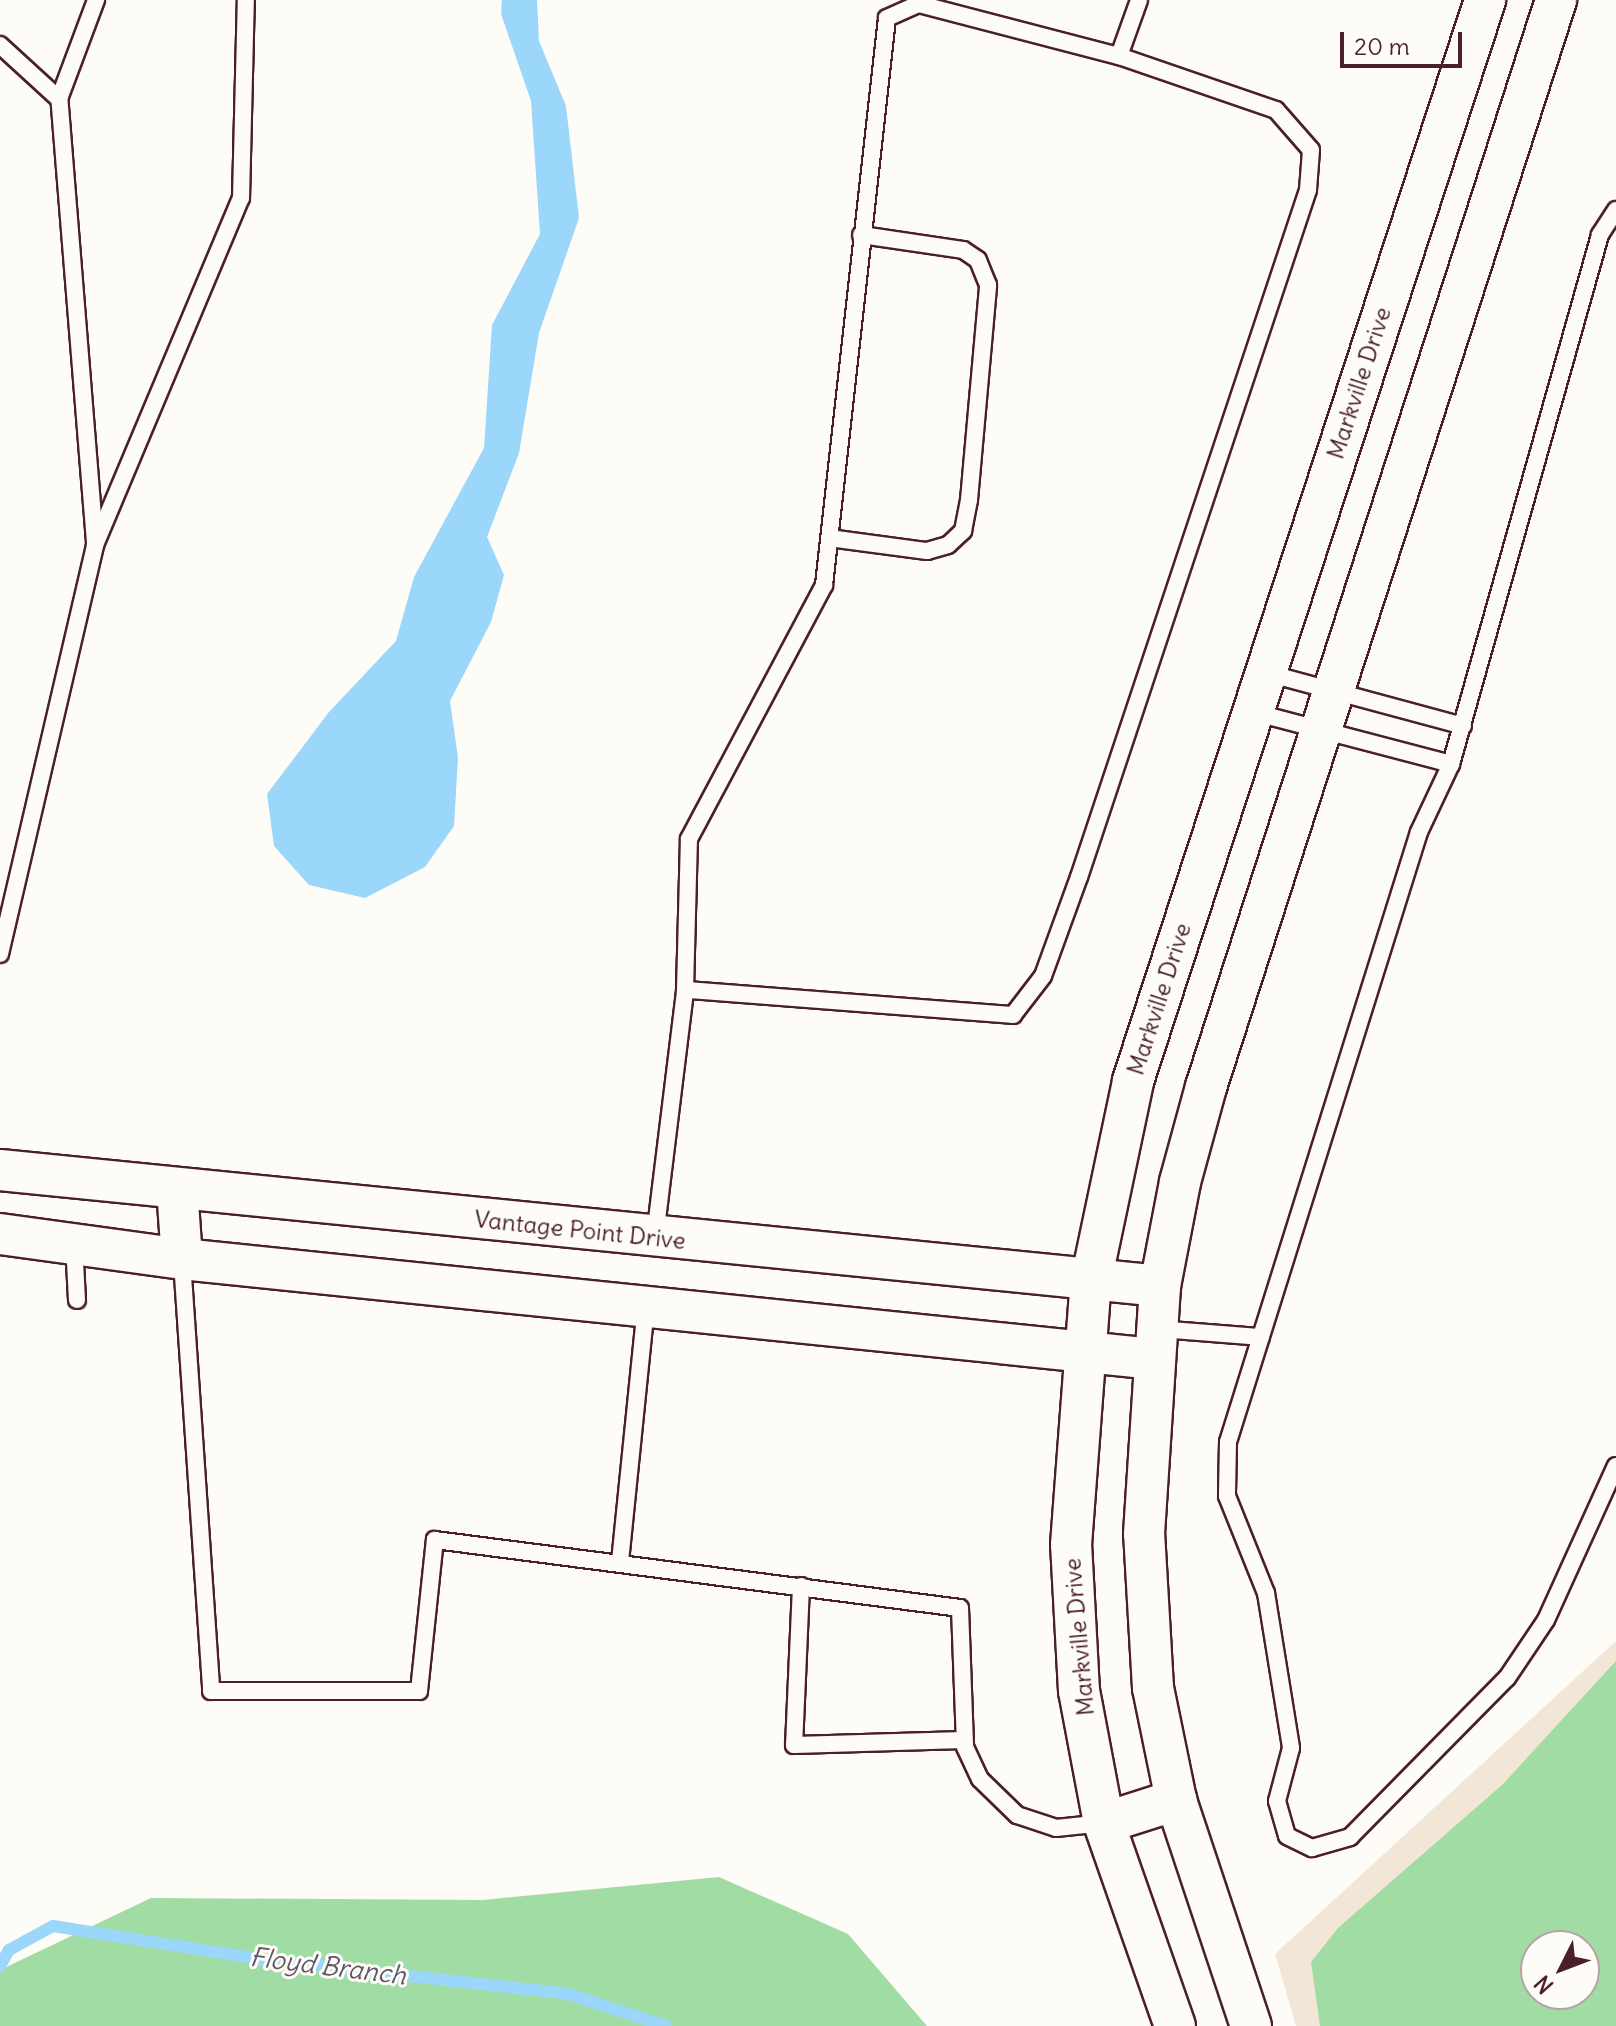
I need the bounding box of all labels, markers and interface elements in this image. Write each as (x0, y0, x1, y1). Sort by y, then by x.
scale bar (1344, 16, 1466, 66)
text: 20 m (1354, 31, 1410, 61)
street label: Markville Drive (1321, 303, 1397, 463)
street label: Markville Drive (1121, 919, 1197, 1079)
street label: Vantage Point Drive (473, 1205, 687, 1255)
street label: Markville Drive (1058, 1557, 1100, 1717)
north arrow (1520, 1930, 1600, 2010)
water label: Floyd Branch (248, 1941, 408, 1991)
text: N (1528, 1970, 1559, 2000)

